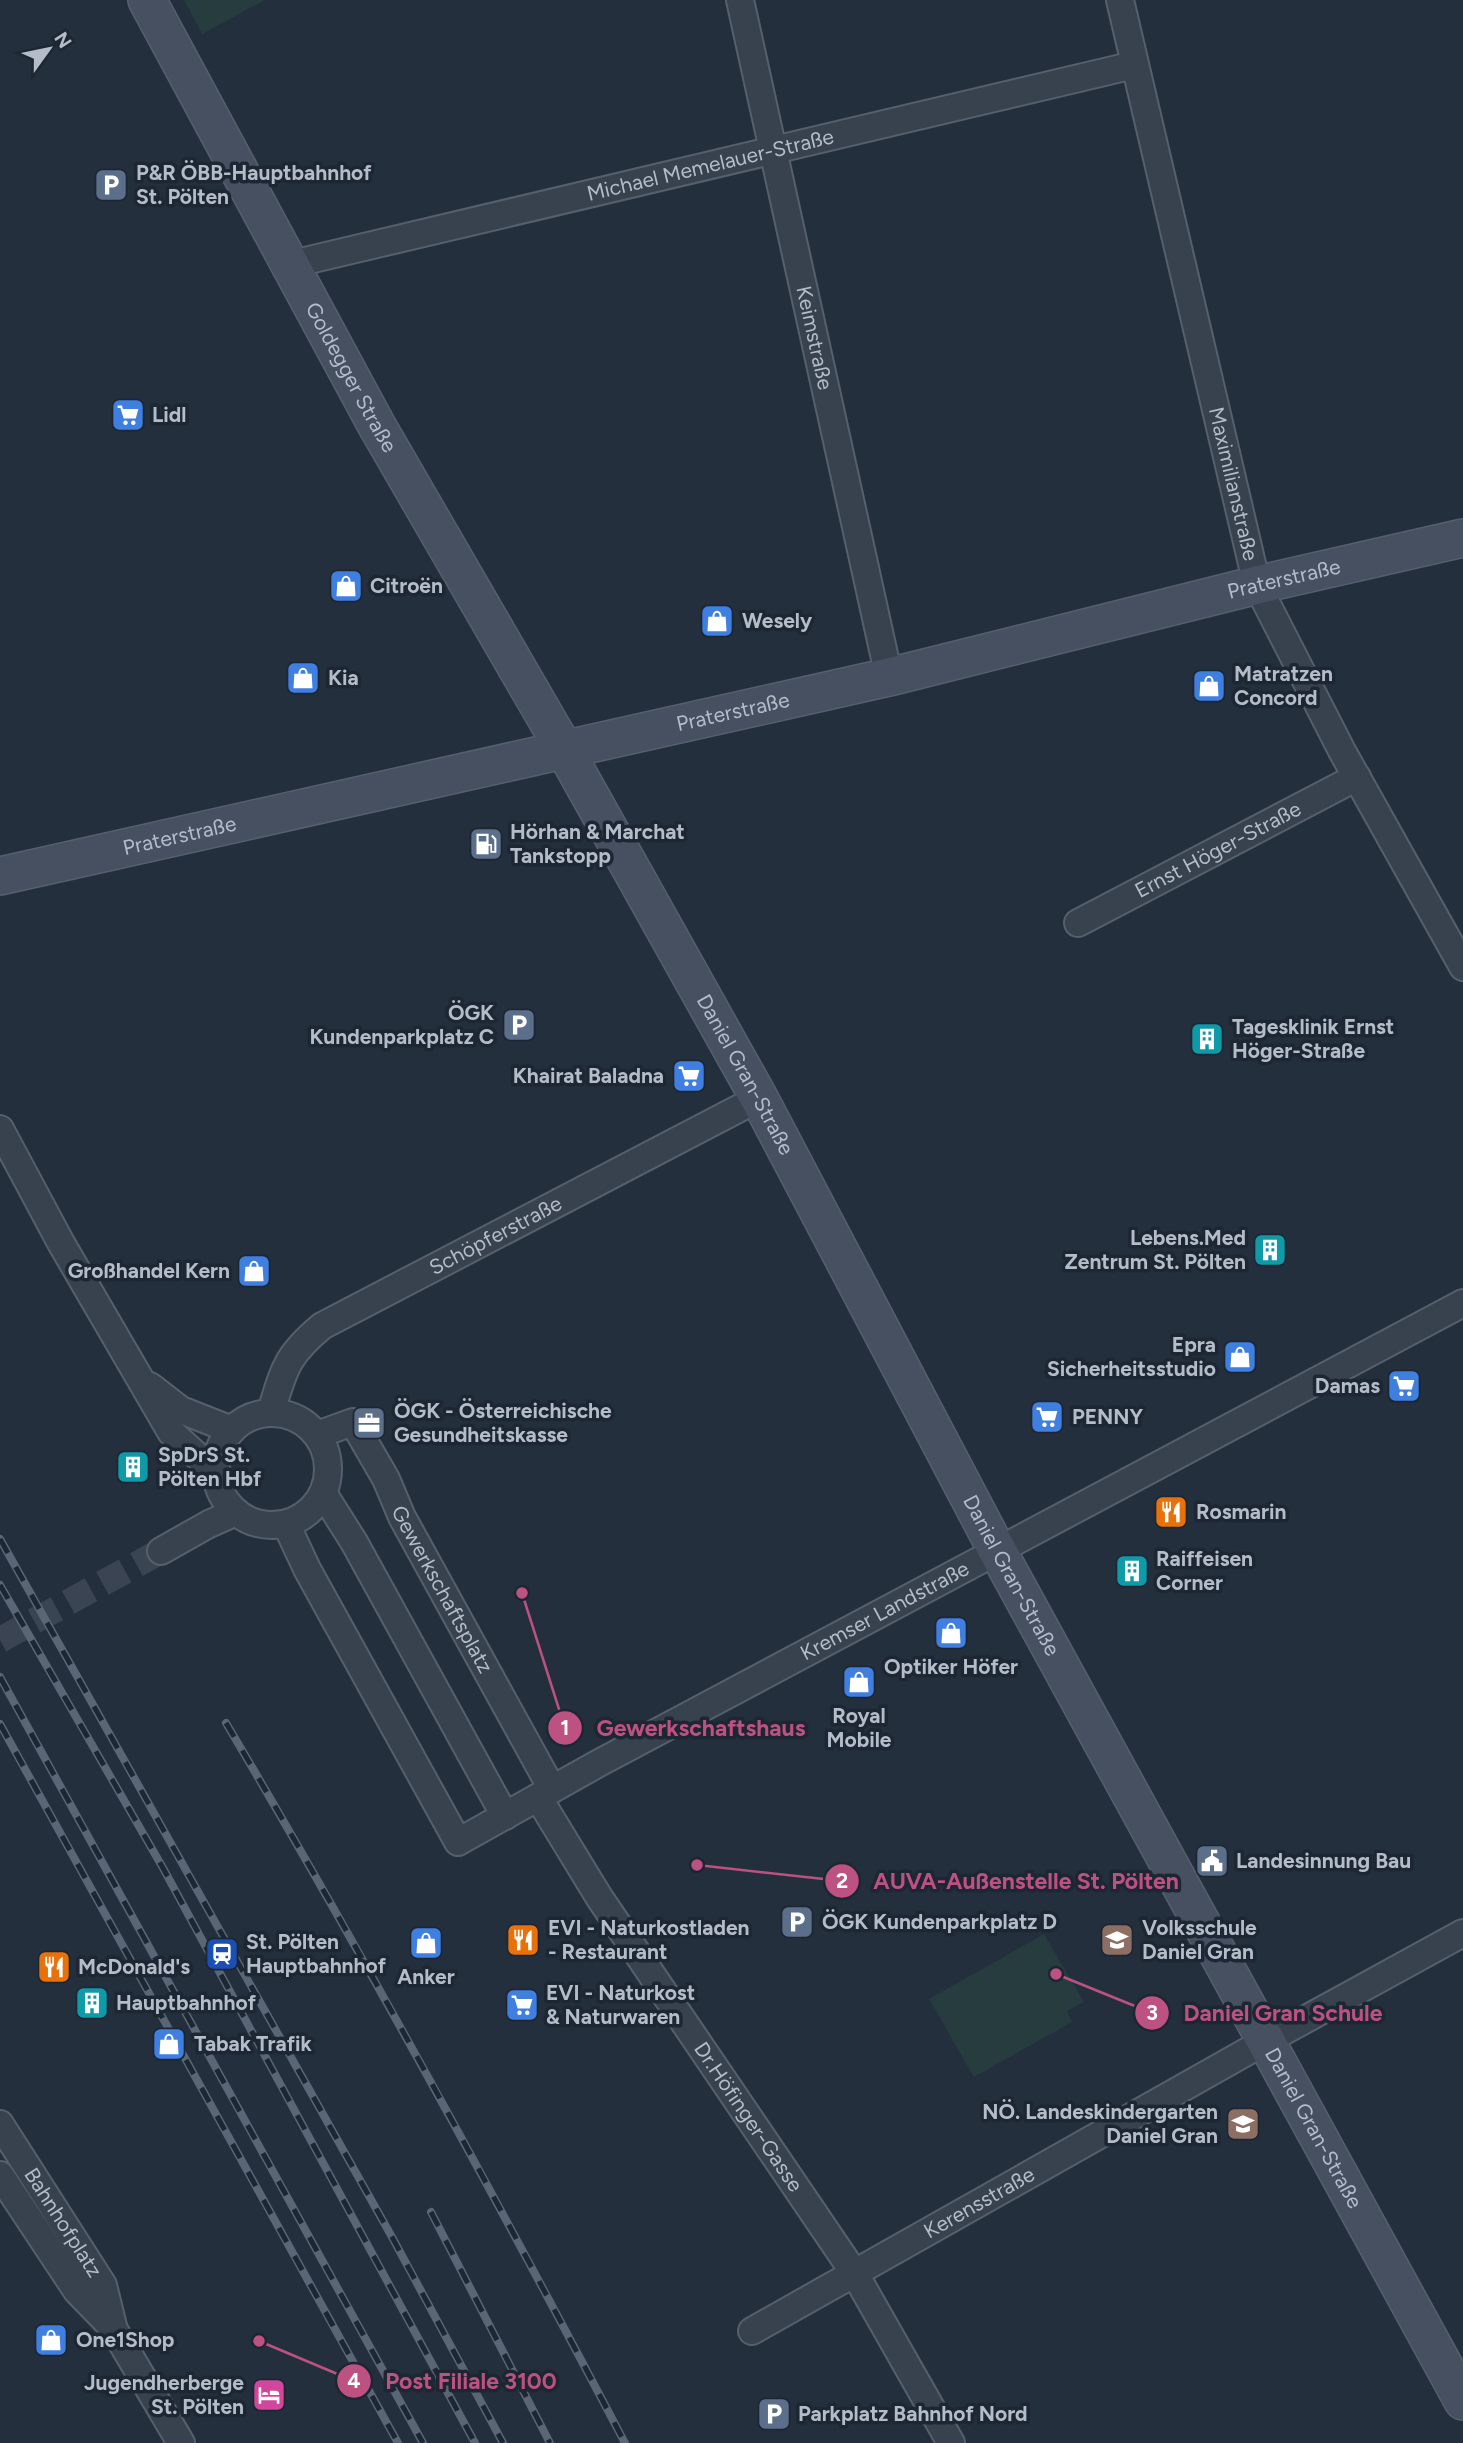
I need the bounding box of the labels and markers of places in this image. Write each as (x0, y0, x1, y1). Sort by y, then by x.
place label: P&R ÖBB-Hauptbahnhof St. Pölten (136, 160, 372, 209)
parking icon: P&R ÖBB-Hauptbahnhof St. Pölten (92, 166, 130, 204)
supermarket icon: Lidl (109, 396, 147, 434)
place label: Lidl (152, 402, 186, 427)
shop icon: Citroën (327, 567, 365, 605)
place label: Citroën (370, 573, 443, 598)
shop icon: Wesely (698, 602, 736, 640)
place label: Wesely (742, 608, 813, 633)
shop icon: Kia (284, 659, 322, 697)
place label: Matratzen Concord (1234, 661, 1333, 710)
place label: Kia (328, 665, 359, 690)
shop icon: Matratzen Concord (1190, 667, 1228, 705)
place label: Hörhan & Marchat Tankstopp (510, 819, 685, 868)
fuel station icon: Hörhan & Marchat Tankstopp (467, 825, 505, 863)
place label: ÖGK Kundenparkplatz C (310, 1000, 494, 1049)
parking icon: ÖGK Kundenparkplatz C (500, 1006, 538, 1044)
place label: Tagesklinik Ernst Höger-Straße (1232, 1014, 1394, 1063)
building icon: Tagesklinik Ernst Höger-Straße (1188, 1020, 1226, 1058)
supermarket icon: Khairat Baladna (670, 1057, 708, 1095)
place label: Khairat Baladna (513, 1063, 664, 1088)
place label: Lebens.Med Zentrum St. Pölten (1064, 1225, 1246, 1274)
building icon: Lebens.Med Zentrum St. Pölten (1251, 1231, 1289, 1269)
shop icon: Großhandel Kern (235, 1252, 273, 1290)
place label: Großhandel Kern (68, 1258, 230, 1283)
place label: Epra Sicherheitsstudio (1047, 1332, 1216, 1381)
shop icon: Epra Sicherheitsstudio (1221, 1338, 1259, 1376)
supermarket icon: Damas (1385, 1367, 1423, 1405)
place label: Damas (1315, 1373, 1380, 1398)
place label: ÖGK - Österreichische Gesundheitskasse (394, 1398, 612, 1447)
supermarket icon: PENNY (1028, 1398, 1066, 1436)
office icon: ÖGK - Österreichische Gesundheitskasse (350, 1404, 388, 1442)
place label: PENNY (1072, 1404, 1143, 1429)
place label: SpDrS St. Pölten Hbf (158, 1442, 262, 1491)
building icon: SpDrS St. Pölten Hbf (114, 1448, 152, 1486)
restaurant icon: Rosmarin (1152, 1493, 1190, 1531)
place label: Rosmarin (1196, 1499, 1286, 1524)
place label: Raiffeisen Corner (1156, 1546, 1253, 1595)
building icon: Raiffeisen Corner (1113, 1552, 1151, 1590)
shop icon: Optiker Höfer (932, 1614, 970, 1652)
place label: Optiker Höfer (884, 1654, 1018, 1679)
shop icon: Royal Mobile (840, 1663, 878, 1701)
place label: Royal Mobile (826, 1703, 892, 1752)
callout: Gewerkschaftshaus (547, 1706, 819, 1750)
public building icon: Landesinnung Bau (1193, 1842, 1231, 1880)
place label: Landesinnung Bau (1236, 1848, 1411, 1873)
callout: AUVA-Außenstelle St. Pölten (824, 1859, 1193, 1903)
parking icon: ÖGK Kundenparkplatz D (778, 1903, 816, 1941)
place label: ÖGK Kundenparkplatz D (822, 1909, 1057, 1934)
place label: EVI - Naturkostladen - Restaurant (548, 1915, 750, 1964)
place label: Volksschule Daniel Gran (1142, 1915, 1257, 1964)
restaurant icon: EVI - Naturkostladen - Restaurant (504, 1921, 542, 1959)
school or university icon: Volksschule Daniel Gran (1098, 1921, 1136, 1959)
shop icon: Anker (407, 1924, 445, 1962)
place label: St. Pölten Hauptbahnhof (246, 1929, 387, 1978)
station icon: St. Pölten Hauptbahnhof (203, 1935, 241, 1973)
restaurant icon: McDonald's (35, 1948, 73, 1986)
place label: McDonald's (78, 1954, 190, 1979)
place label: Anker (397, 1964, 455, 1989)
place label: EVI - Naturkost & Naturwaren (546, 1980, 695, 2029)
building icon: Hauptbahnhof (73, 1984, 111, 2022)
supermarket icon: EVI - Naturkost & Naturwaren (503, 1986, 541, 2024)
place label: Hauptbahnhof (116, 1990, 257, 2015)
callout: Daniel Gran Schule (1134, 1991, 1396, 2035)
shop icon: Tabak Trafik (150, 2025, 188, 2063)
place label: Tabak Trafik (194, 2031, 312, 2056)
place label: NÖ. Landeskindergarten Daniel Gran (982, 2099, 1218, 2148)
school or university icon: NÖ. Landeskindergarten Daniel Gran (1224, 2105, 1262, 2143)
shop icon: One1Shop (32, 2321, 70, 2359)
place label: One1Shop (76, 2327, 175, 2352)
callout: Post Filiale 3100 (337, 2359, 571, 2403)
place label: Jugendherberge St. Pölten (84, 2370, 244, 2419)
hotel icon: Jugendherberge St. Pölten (250, 2376, 288, 2414)
parking icon: Parkplatz Bahnhof Nord (755, 2395, 793, 2433)
place label: Parkplatz Bahnhof Nord (798, 2401, 1028, 2426)

